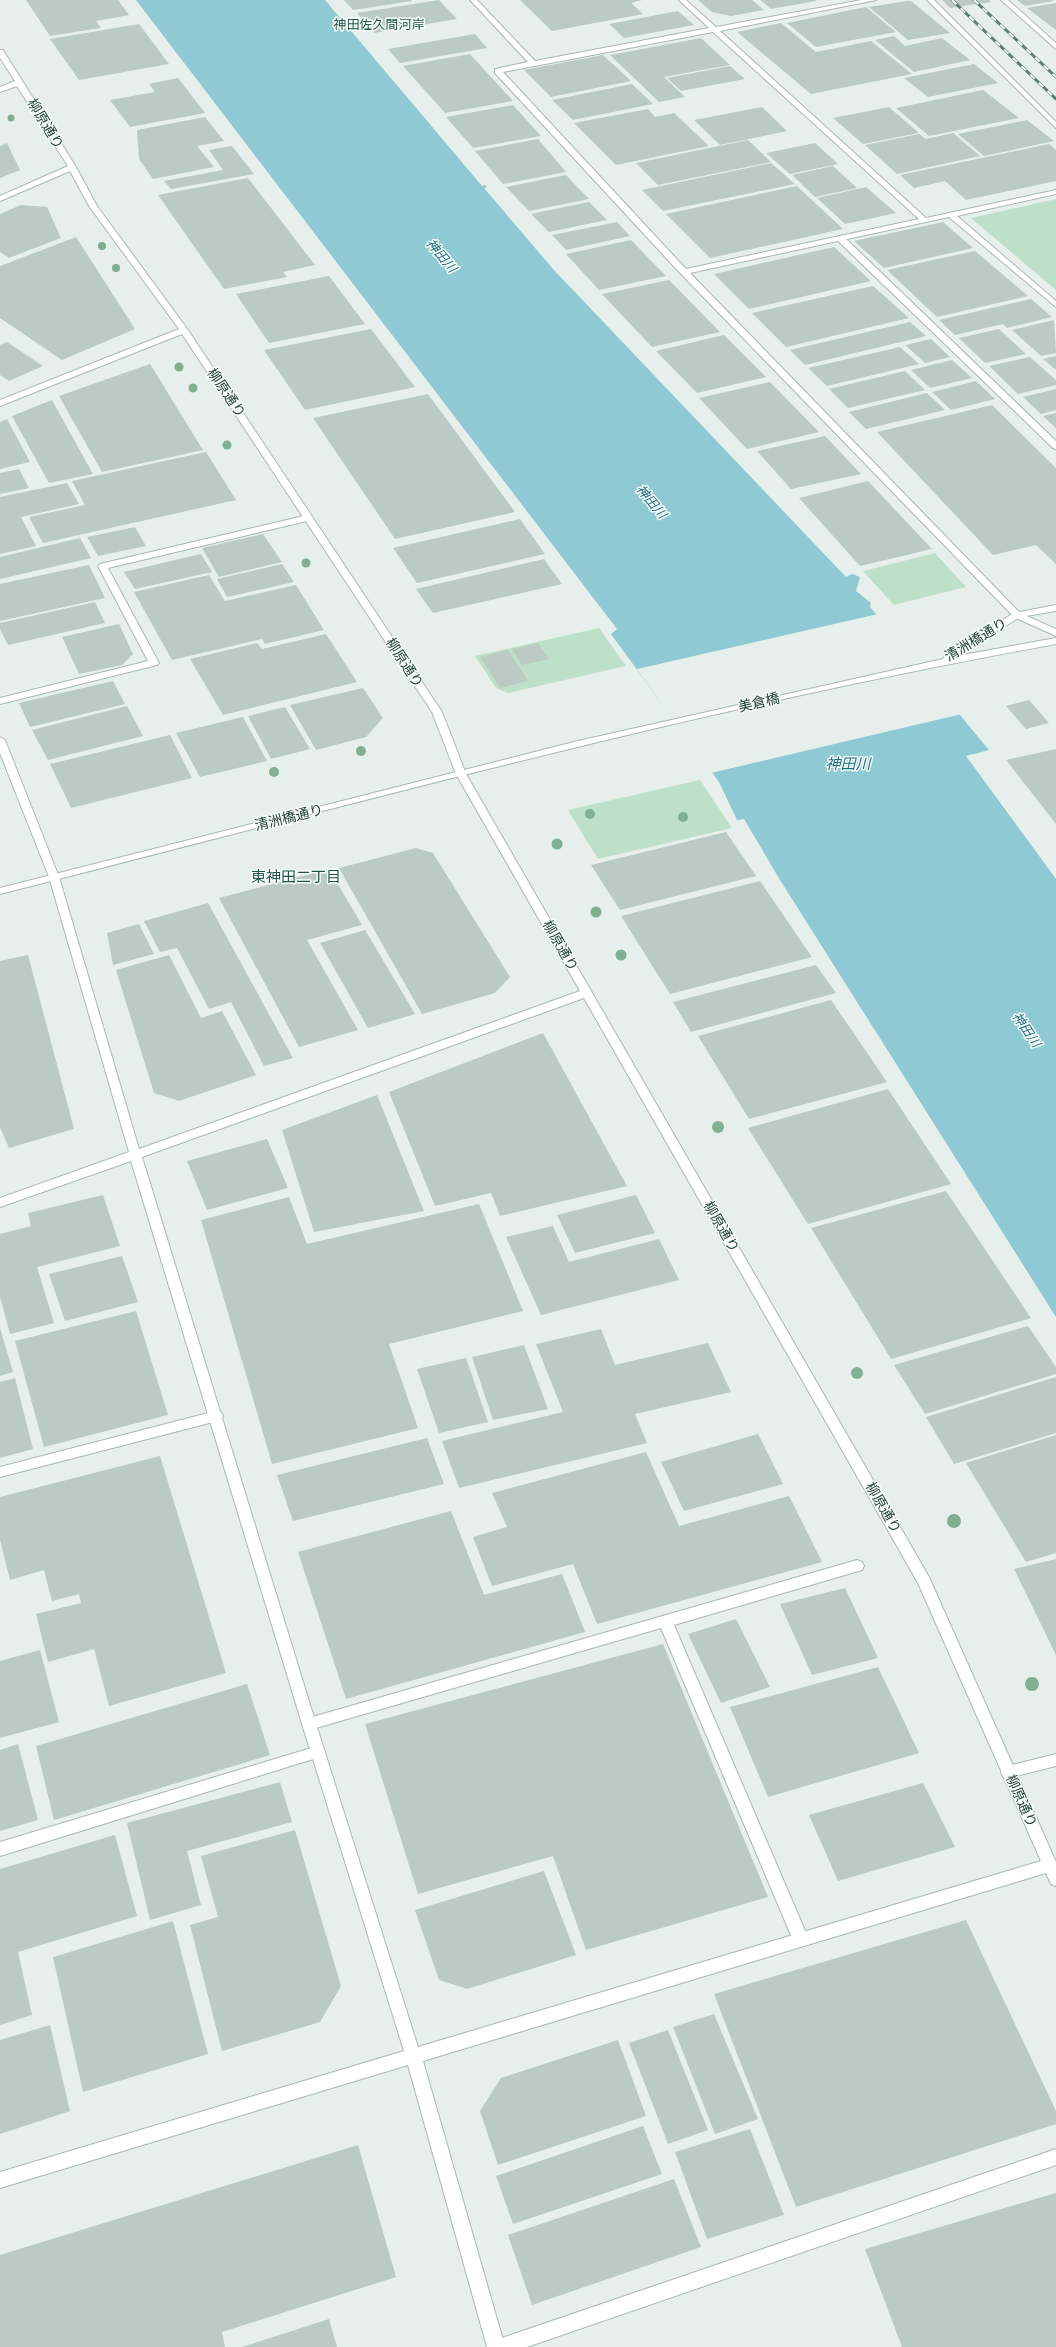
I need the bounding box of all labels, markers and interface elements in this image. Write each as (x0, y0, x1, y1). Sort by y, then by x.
district label: 神田佐久間河岸 (334, 17, 424, 33)
street label: 柳原通り (23, 96, 67, 152)
water label: 神田川 (422, 236, 460, 276)
street label: 柳原通り (203, 365, 249, 421)
water label: 神田川 (632, 482, 670, 522)
street label: 清洲橋通り (942, 615, 1010, 665)
street label: 柳原通り (382, 635, 426, 691)
street label: 美倉橋 (737, 690, 781, 716)
water label: 神田川 (826, 755, 870, 773)
street label: 清洲橋通り (253, 801, 325, 835)
district label: 東神田二丁目 (251, 868, 341, 886)
street label: 柳原通り (539, 918, 581, 974)
water label: 神田川 (1009, 1009, 1043, 1051)
street label: 柳原通り (700, 1199, 742, 1255)
street label: 柳原通り (862, 1480, 904, 1536)
street label: 柳原通り (1002, 1772, 1040, 1830)

